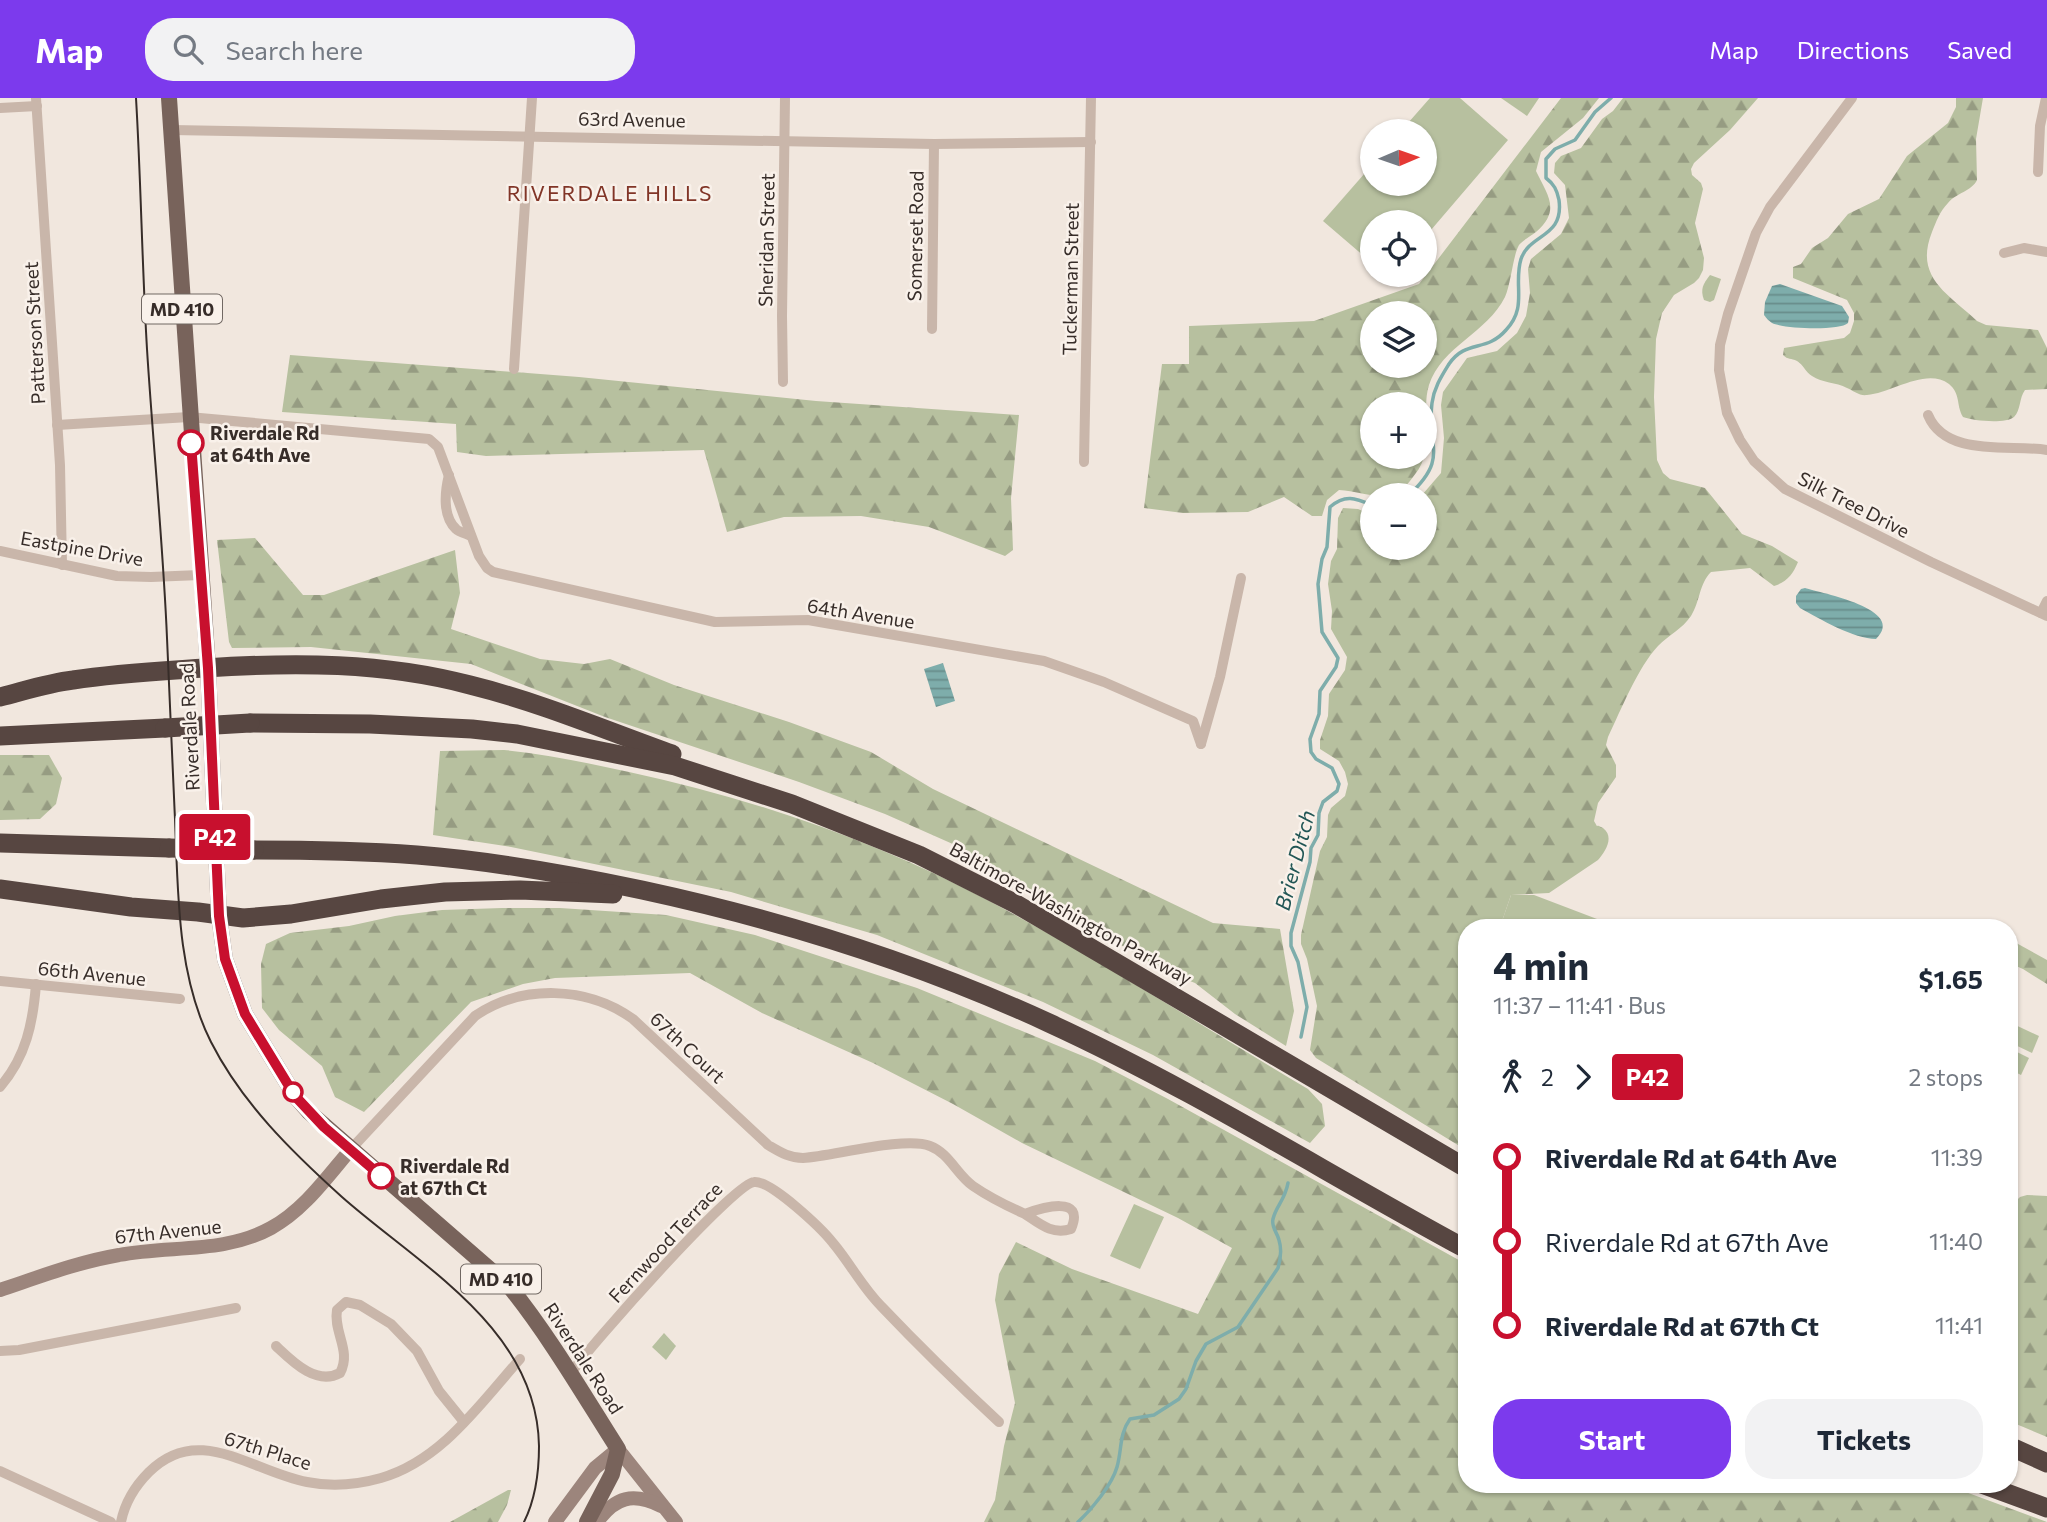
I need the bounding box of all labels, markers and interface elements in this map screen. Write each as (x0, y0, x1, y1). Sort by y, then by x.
search box (145, 18, 635, 81)
text: Map (35, 29, 103, 70)
icon: search (169, 30, 207, 68)
text: Search here (225, 34, 363, 65)
text: Map (1709, 35, 1759, 64)
text: Directions (1797, 35, 1909, 64)
text: Saved (1947, 35, 2012, 64)
street label: 63rd Avenue (578, 107, 686, 131)
north arrow (1360, 119, 1437, 196)
map controls (1360, 119, 1437, 560)
street label: Somerset Road (902, 170, 928, 302)
street label: Sheridan Street (753, 173, 779, 307)
district label: RIVERDALE HILLS (507, 180, 713, 205)
street label: Tuckerman Street (1057, 202, 1083, 356)
button: locate (1360, 210, 1437, 287)
street label: Patterson Street (19, 261, 49, 405)
road number: MD 410 (142, 294, 222, 324)
button: layers (1360, 301, 1437, 378)
button: + (1360, 392, 1437, 469)
place label: Riverdale Rd at 64th Ave (210, 421, 319, 466)
marker: Riverdale Rd at 64th Ave (178, 430, 204, 456)
street label: Silk Tree Drive (1794, 466, 1914, 542)
button: − (1360, 483, 1437, 560)
street label: Eastpine Drive (19, 526, 145, 570)
street label: 64th Avenue (806, 593, 916, 633)
street label: Riverdale Road (174, 662, 204, 792)
water label: Brier Ditch (1269, 807, 1319, 913)
line badge: P42 (175, 814, 255, 860)
text: P42 (193, 822, 237, 851)
street label: Baltimore-Washington Parkway (946, 837, 1196, 989)
text: 4 min (1493, 941, 1589, 988)
street label: 66th Avenue (37, 956, 147, 990)
text: $1.65 (1919, 963, 1983, 994)
text: 11:37 – 11:41 · Bus (1493, 991, 1666, 1019)
street label: 67th Court (646, 1006, 730, 1088)
icon: walk (1493, 1058, 1531, 1096)
icon: forward (1564, 1058, 1602, 1096)
text: P42 (1626, 1062, 1669, 1091)
text: 2 (1541, 1063, 1554, 1091)
text: 2 stops (1909, 1063, 1983, 1091)
unlabelled marker (283, 1082, 303, 1102)
text: Riverdale Rd at 64th Ave (1545, 1142, 1837, 1173)
text: 11:39 (1931, 1143, 1983, 1171)
place label: Riverdale Rd at 67th Ct (400, 1154, 509, 1199)
marker: Riverdale Rd at 67th Ct (368, 1163, 394, 1189)
street label: Fernwood Terrace (603, 1177, 727, 1307)
street label: 67th Avenue (114, 1214, 222, 1248)
text: Riverdale Rd at 67th Ave (1545, 1226, 1829, 1257)
text: 11:40 (1929, 1227, 1983, 1255)
road number: MD 410 (461, 1264, 541, 1294)
street label: Riverdale Road (539, 1298, 629, 1418)
text: Riverdale Rd at 67th Ct (1545, 1310, 1819, 1341)
text: 11:41 (1935, 1311, 1983, 1339)
button: Start (1493, 1399, 1731, 1479)
button: Tickets (1745, 1399, 1983, 1479)
street label: 67th Place (222, 1426, 314, 1474)

